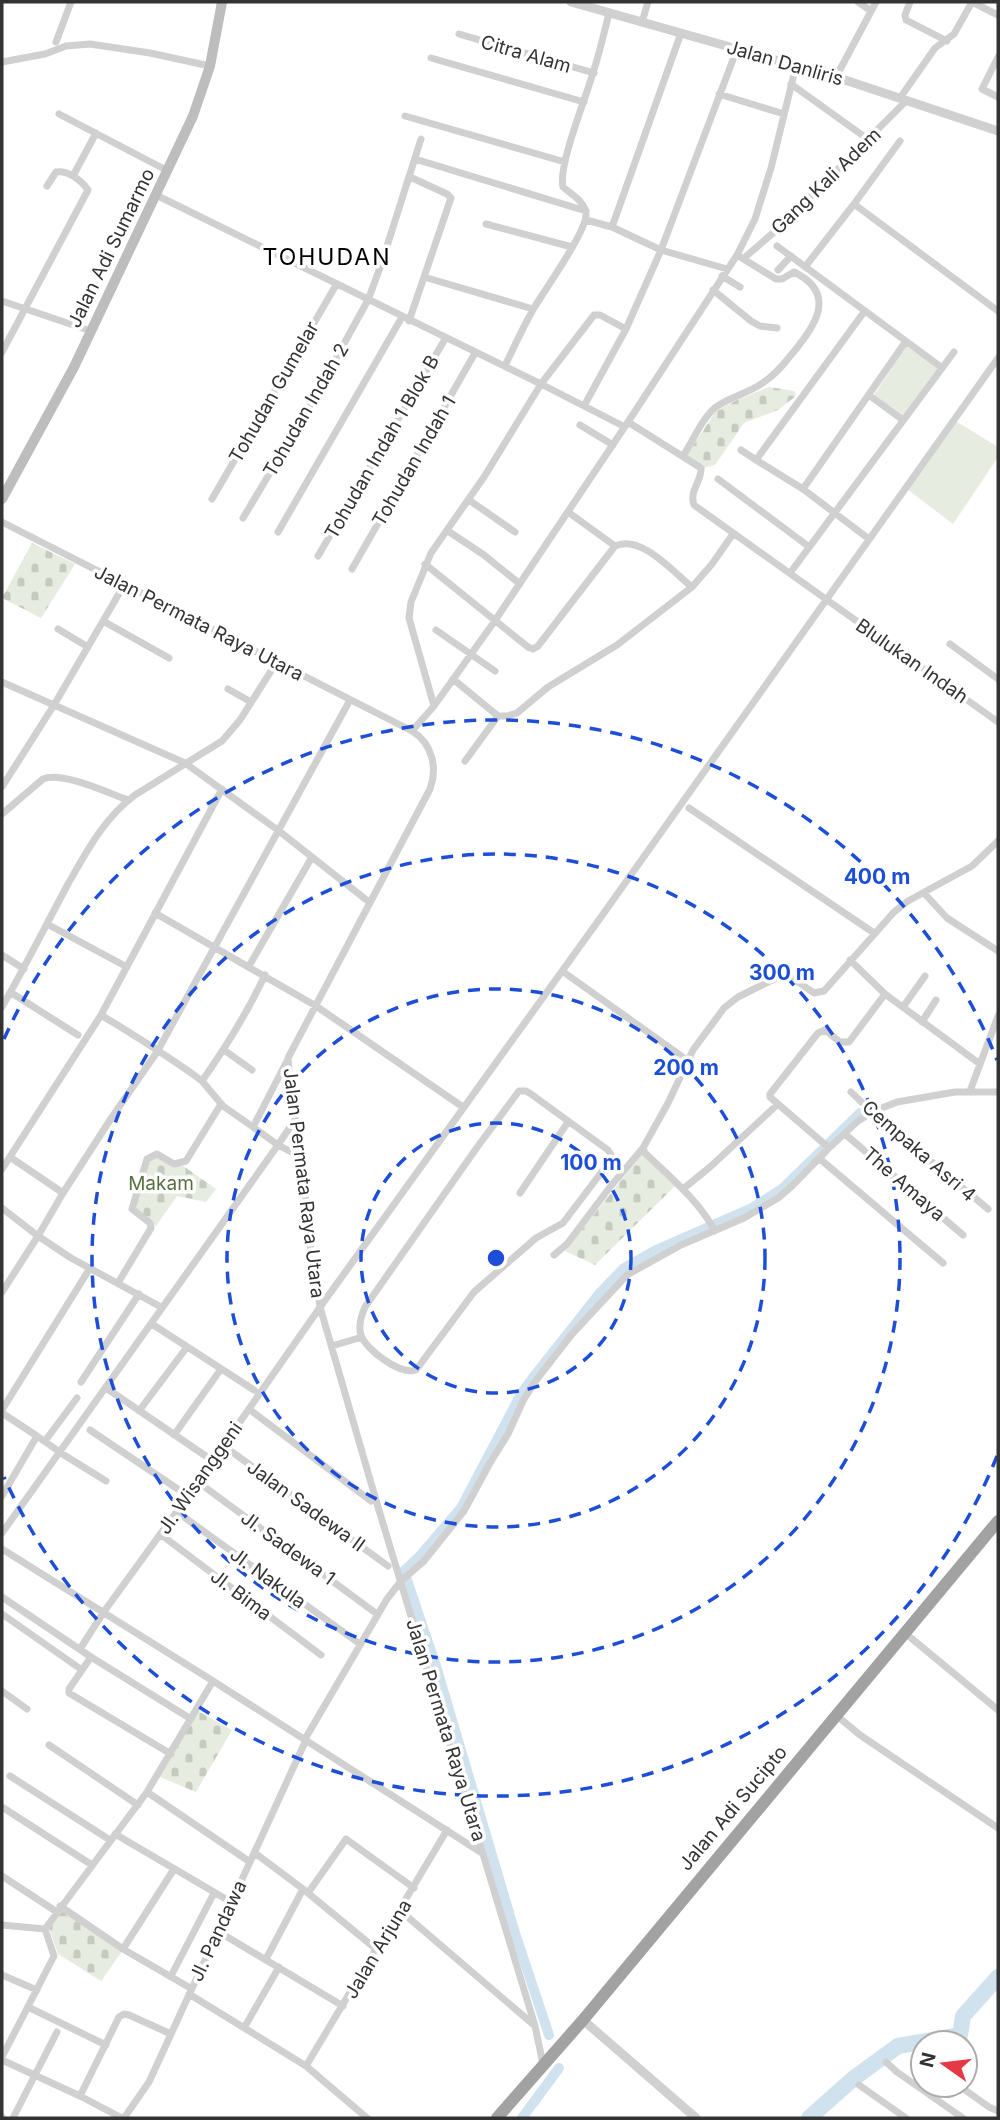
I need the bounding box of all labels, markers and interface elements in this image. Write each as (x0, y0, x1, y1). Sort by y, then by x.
street label: Citra Alam (478, 30, 574, 78)
street label: Jalan Danliris (724, 35, 846, 91)
street label: Gang Kali Adem (766, 123, 886, 239)
street label: Jalan Adi Sumarmo (62, 165, 160, 331)
district label: TOHUDAN (263, 243, 391, 271)
street label: Tohudan Gumelar (224, 317, 324, 467)
street label: Tohudan Indah 2 (258, 339, 354, 481)
street label: Tohudan Indah 1 Blok B (320, 351, 444, 543)
street label: Tohudan Indah 1 (368, 392, 460, 530)
street label: Jalan Permata Raya Utara (91, 560, 307, 686)
street label: Blulukan Indah (851, 614, 973, 708)
text: 400 m (844, 864, 910, 889)
text: 300 m (749, 960, 815, 985)
text: 200 m (653, 1055, 719, 1080)
street label: Jalan Permata Raya Utara (278, 1067, 330, 1299)
street label: Cempaka Asri 4 (857, 1095, 981, 1207)
street label: The Amaya (858, 1142, 950, 1226)
text: 100 m (560, 1150, 622, 1175)
park label: Makam (128, 1172, 194, 1195)
centre of rings (484, 1246, 508, 1270)
street label: Jl. Wisanggeni (153, 1417, 247, 1539)
street label: Jalan Sadewa II (242, 1455, 370, 1557)
street label: Jl. Sadewa 1 (236, 1506, 340, 1590)
street label: Jl. Nakula (226, 1543, 310, 1613)
street label: Jl. Bima (206, 1565, 276, 1625)
street label: Jalan Permata Raya Utara (401, 1616, 491, 1844)
street label: Jalan Adi Sucipto (674, 1741, 792, 1875)
street label: Jl. Pandawa (185, 1877, 251, 1985)
street label: Jalan Arjuna (339, 1895, 417, 2003)
north arrow (909, 2029, 979, 2099)
text: N (915, 2050, 941, 2070)

